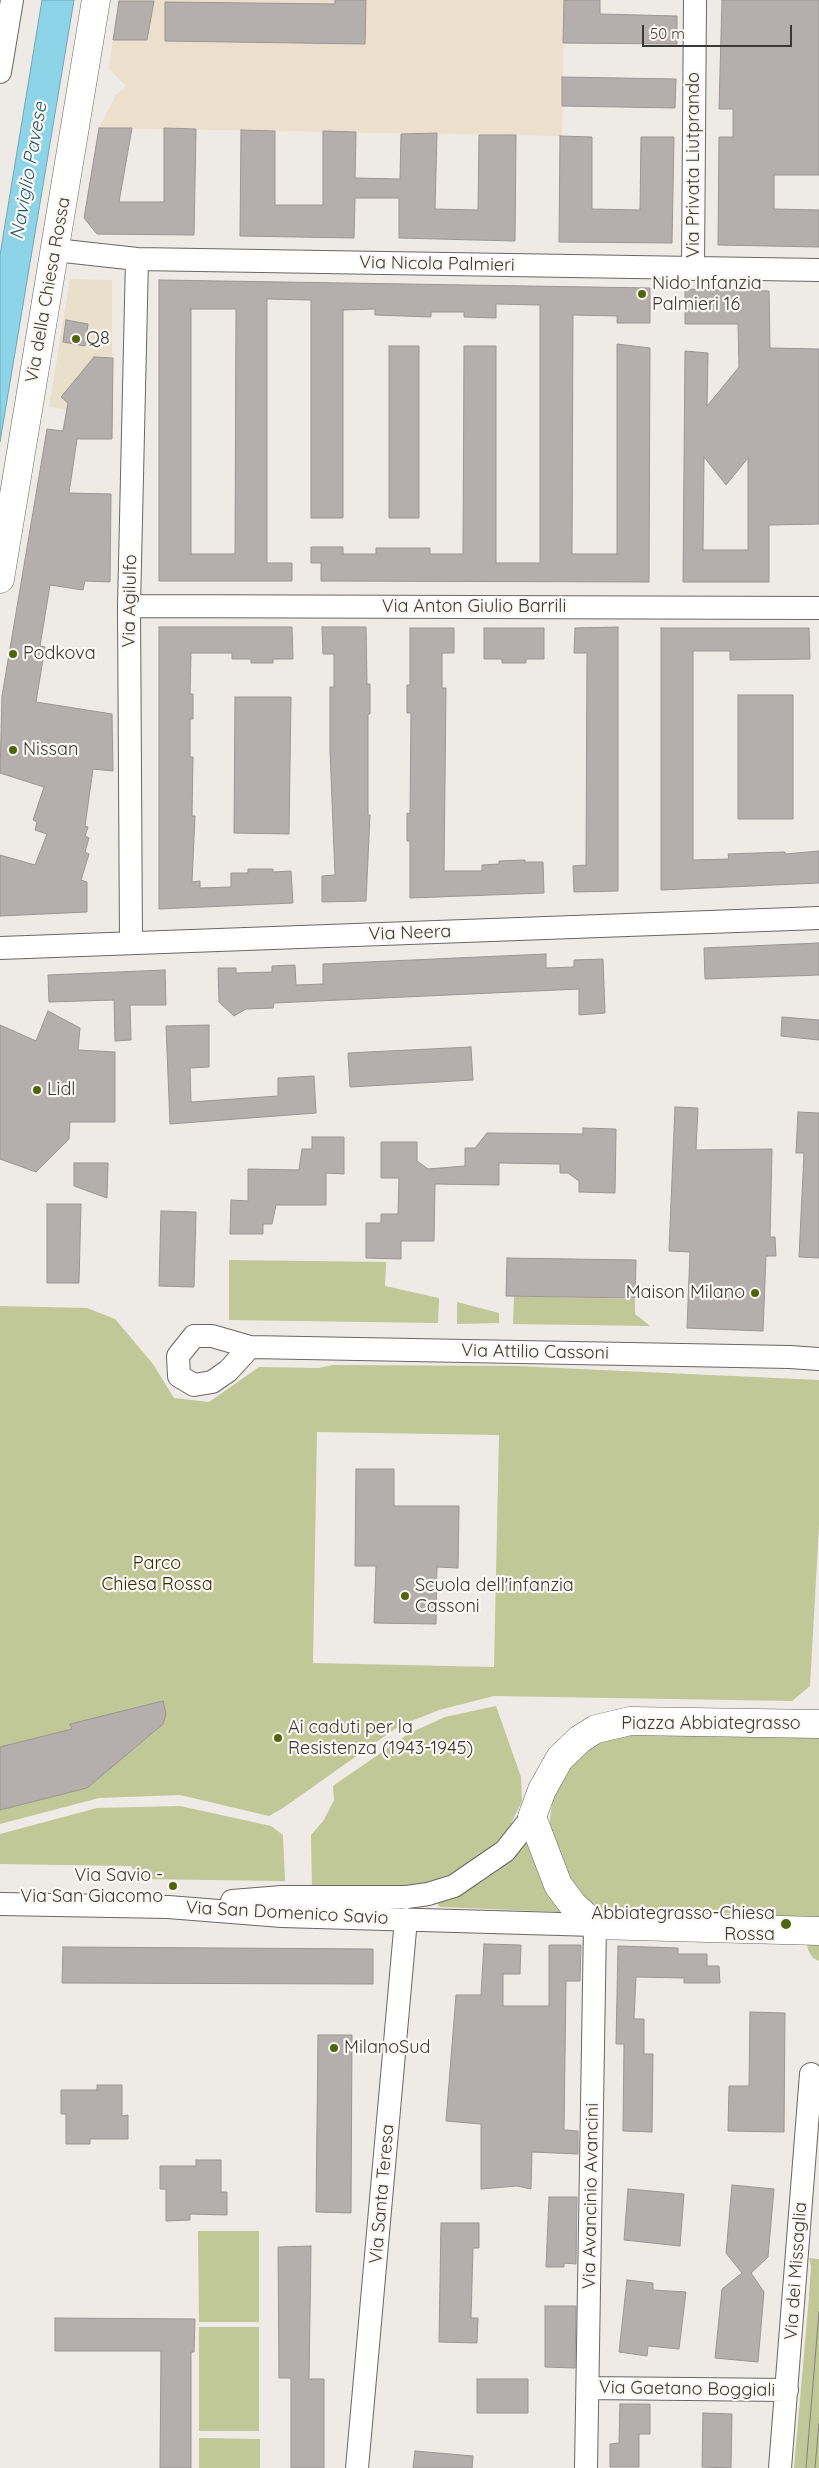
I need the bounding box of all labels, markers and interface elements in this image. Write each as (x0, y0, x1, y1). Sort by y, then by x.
scale bar (644, 15, 794, 47)
text: 50 m (650, 24, 685, 43)
street label: Via Privata Liutprando (683, 72, 705, 258)
water label: Naviglio Pavese (6, 101, 52, 241)
street label: Via della Chiesa Rossa (21, 196, 75, 384)
street label: Via Nicola Palmieri (359, 252, 515, 276)
place label: Nido Infanzia Palmieri 16 (652, 273, 762, 316)
marker: Nido Infanzia Palmieri 16 (636, 288, 648, 300)
place label: Q8 (86, 328, 110, 350)
marker: Q8 (70, 333, 82, 345)
street label: Via Agilulfo (118, 554, 142, 648)
street label: Via Anton Giulio Barrili (382, 596, 566, 618)
place label: Podkova (23, 643, 96, 665)
marker: Podkova (7, 648, 19, 660)
place label: Nissan (23, 739, 78, 761)
marker: Nissan (7, 744, 19, 756)
street label: Via Neera (368, 921, 452, 945)
place label: Lidl (47, 1079, 75, 1101)
marker: Lidl (31, 1084, 43, 1096)
place label: Maison Milano (626, 1282, 745, 1304)
marker: Maison Milano (749, 1287, 761, 1299)
street label: Via Attilio Cassoni (461, 1340, 609, 1364)
park label: Parco Chiesa Rossa (101, 1553, 213, 1596)
place label: Scuola dell'infanzia Cassoni (415, 1575, 574, 1618)
marker: Scuola dell'infanzia Cassoni (399, 1590, 411, 1602)
street label: Piazza Abbiategrasso (621, 1713, 801, 1735)
place label: Ai caduti per la Resistenza (1943-1945) (288, 1717, 473, 1760)
marker: Ai caduti per la Resistenza (1943-1945) (272, 1732, 284, 1744)
place label: Via Savio - Via San Giacomo (20, 1865, 163, 1908)
marker: Via Savio - Via San Giacomo (167, 1880, 179, 1892)
street label: Via San Domenico Savio (185, 1897, 389, 1929)
place label: Abbiategrasso-Chiesa Rossa (592, 1903, 775, 1946)
marker: Abbiategrasso-Chiesa Rossa (779, 1917, 793, 1931)
place label: MilanoSud (344, 2037, 430, 2059)
marker: MilanoSud (328, 2042, 340, 2054)
street label: Via Avancinio Avancini (579, 2103, 603, 2289)
street label: Via Santa Teresa (365, 2123, 399, 2265)
street label: Via dei Missaglia (780, 2201, 812, 2341)
street label: Via Gaetano Boggiali (599, 2377, 775, 2401)

